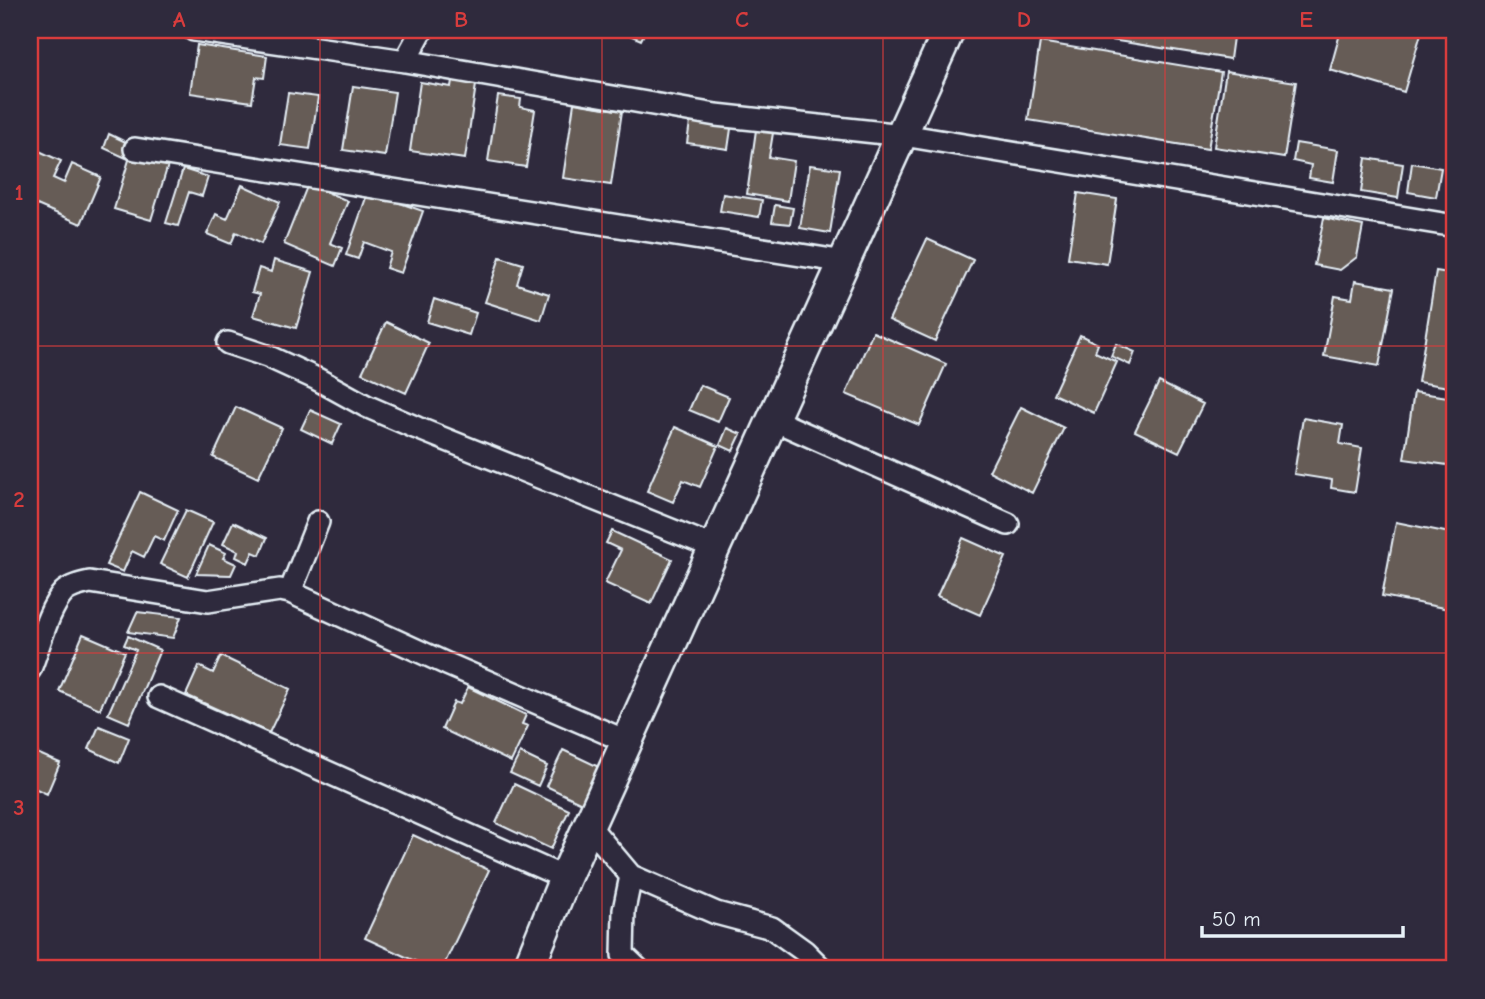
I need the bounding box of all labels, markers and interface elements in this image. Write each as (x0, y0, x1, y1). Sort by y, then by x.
text: A (173, 6, 186, 33)
text: B (454, 6, 468, 33)
text: C (735, 6, 749, 33)
text: D (1017, 6, 1031, 33)
text: E (1299, 6, 1313, 33)
text: 1 (14, 179, 24, 206)
text: 2 (13, 486, 25, 513)
text: 3 (13, 794, 25, 821)
scale bar (1202, 894, 1403, 938)
text: 50 m (1212, 907, 1261, 931)

